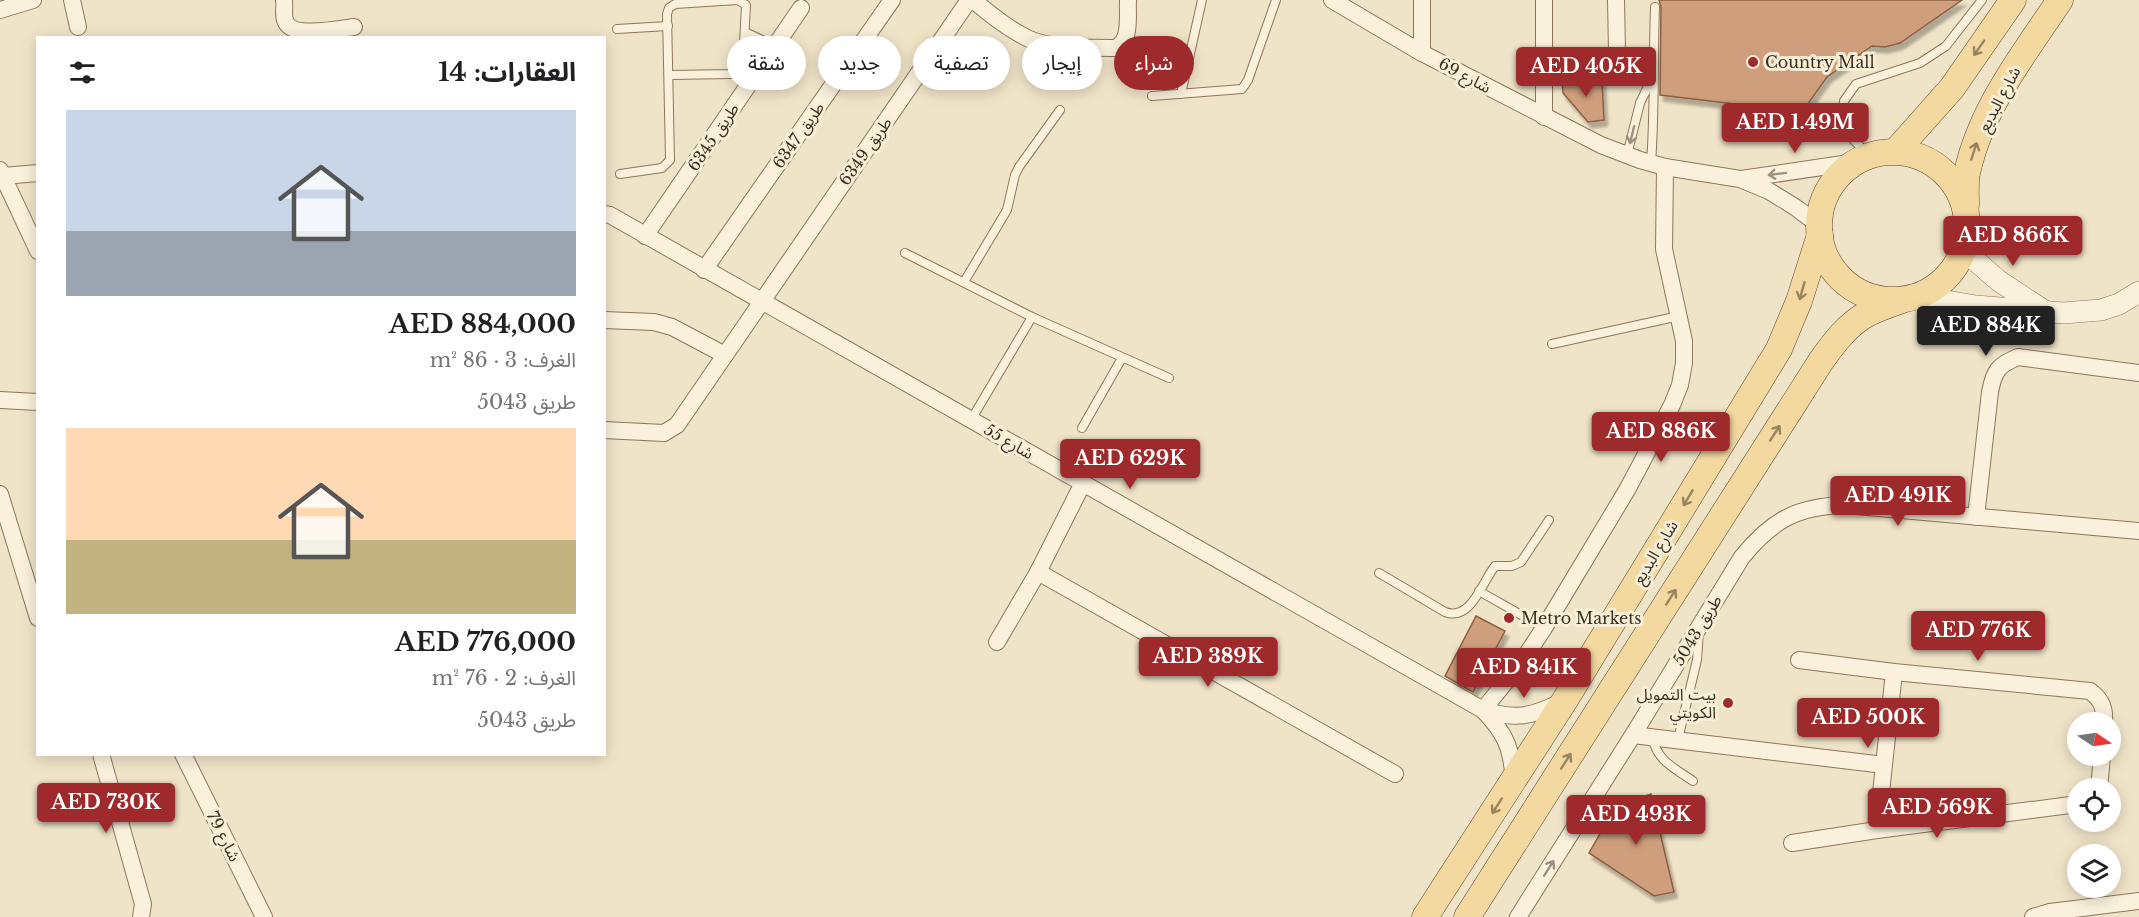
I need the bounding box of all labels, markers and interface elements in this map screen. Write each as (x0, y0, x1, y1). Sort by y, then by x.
chip: شقة (727, 36, 806, 90)
chip: جديد (818, 36, 901, 90)
chip: تصفية (913, 36, 1010, 90)
chip: إيجار (1022, 36, 1102, 90)
chip: شراء (1114, 36, 1194, 90)
one-way arrow (1973, 39, 1985, 55)
pin: AED 405K (1524, 47, 1648, 98)
place label: Country Mall (1765, 52, 1875, 72)
street label: شارع 69 (1434, 53, 1495, 100)
text: AED 405K (1530, 54, 1642, 78)
marker: Country Mall (1746, 55, 1760, 69)
icon: filters (66, 56, 99, 89)
text: العقارات: 14 (438, 56, 576, 88)
street label: شارع البديع (1973, 63, 2027, 136)
street label: طريق 6347 (768, 98, 829, 173)
street label: طريق 6345 (683, 99, 744, 175)
pin: AED 1.49M (1726, 103, 1864, 154)
text: AED 1.49M (1736, 110, 1854, 134)
street label: طريق 6349 (834, 113, 897, 190)
one-way arrow (1626, 125, 1638, 144)
one-way arrow (1970, 142, 1981, 161)
icon: home (267, 149, 375, 257)
one-way arrow (1768, 169, 1788, 180)
pin: AED 866K (1951, 216, 2075, 267)
text: AED 866K (1957, 223, 2069, 247)
one-way arrow (1796, 281, 1807, 300)
pin: AED 884K (1924, 306, 2048, 357)
text: AED 884,000 (389, 308, 576, 340)
text: AED 884K (1931, 313, 2041, 337)
text: الغرف: 3 · 86 m² (430, 348, 576, 372)
text: طريق 5043 (478, 390, 576, 414)
pin: AED 886K (1599, 412, 1723, 463)
street label: شارع 55 (979, 419, 1037, 466)
text: AED 886K (1606, 419, 1716, 443)
one-way arrow (1769, 424, 1782, 441)
pin: AED 629K (1068, 439, 1192, 490)
text: AED 629K (1074, 446, 1186, 470)
icon: home (267, 467, 375, 575)
pin: AED 491K (1836, 476, 1960, 527)
text: AED 491K (1844, 483, 1952, 507)
one-way arrow (1682, 489, 1694, 506)
street label: شارع البديع (1628, 516, 1684, 589)
one-way arrow (1665, 589, 1677, 606)
street label: طريق 5043 (1668, 591, 1727, 669)
place label: Metro Markets (1521, 608, 1641, 628)
marker: Metro Markets (1502, 611, 1516, 625)
pin: AED 776K (1916, 611, 2040, 662)
text: AED 776K (1925, 618, 2031, 642)
text: AED 776,000 (395, 626, 576, 658)
pin: AED 389K (1146, 637, 1270, 688)
text: AED 389K (1153, 644, 1263, 668)
pin: AED 841K (1462, 648, 1586, 699)
text: AED 841K (1471, 655, 1577, 679)
text: الغرف: 2 · 76 m² (432, 666, 576, 690)
place label: بيت التمويل الكويتي (1636, 684, 1716, 725)
marker: بيت التمويل الكويتي (1721, 696, 1735, 710)
pin: AED 500K (1806, 698, 1930, 749)
text: AED 500K (1811, 705, 1925, 729)
text: طريق 5043 (478, 708, 576, 732)
north arrow (2067, 712, 2121, 766)
map controls (2067, 712, 2121, 898)
one-way arrow (1559, 753, 1572, 770)
button: locate (2067, 778, 2121, 832)
pin: AED 730K (44, 783, 168, 834)
pin: AED 569K (1875, 788, 1999, 839)
text: AED 730K (51, 790, 161, 814)
pin: AED 493K (1574, 795, 1698, 846)
text: AED 569K (1882, 795, 1992, 819)
one-way arrow (1491, 798, 1503, 814)
text: AED 493K (1580, 802, 1692, 826)
street label: شارع 79 (200, 807, 245, 866)
button: layers (2067, 844, 2121, 898)
one-way arrow (1543, 859, 1556, 876)

